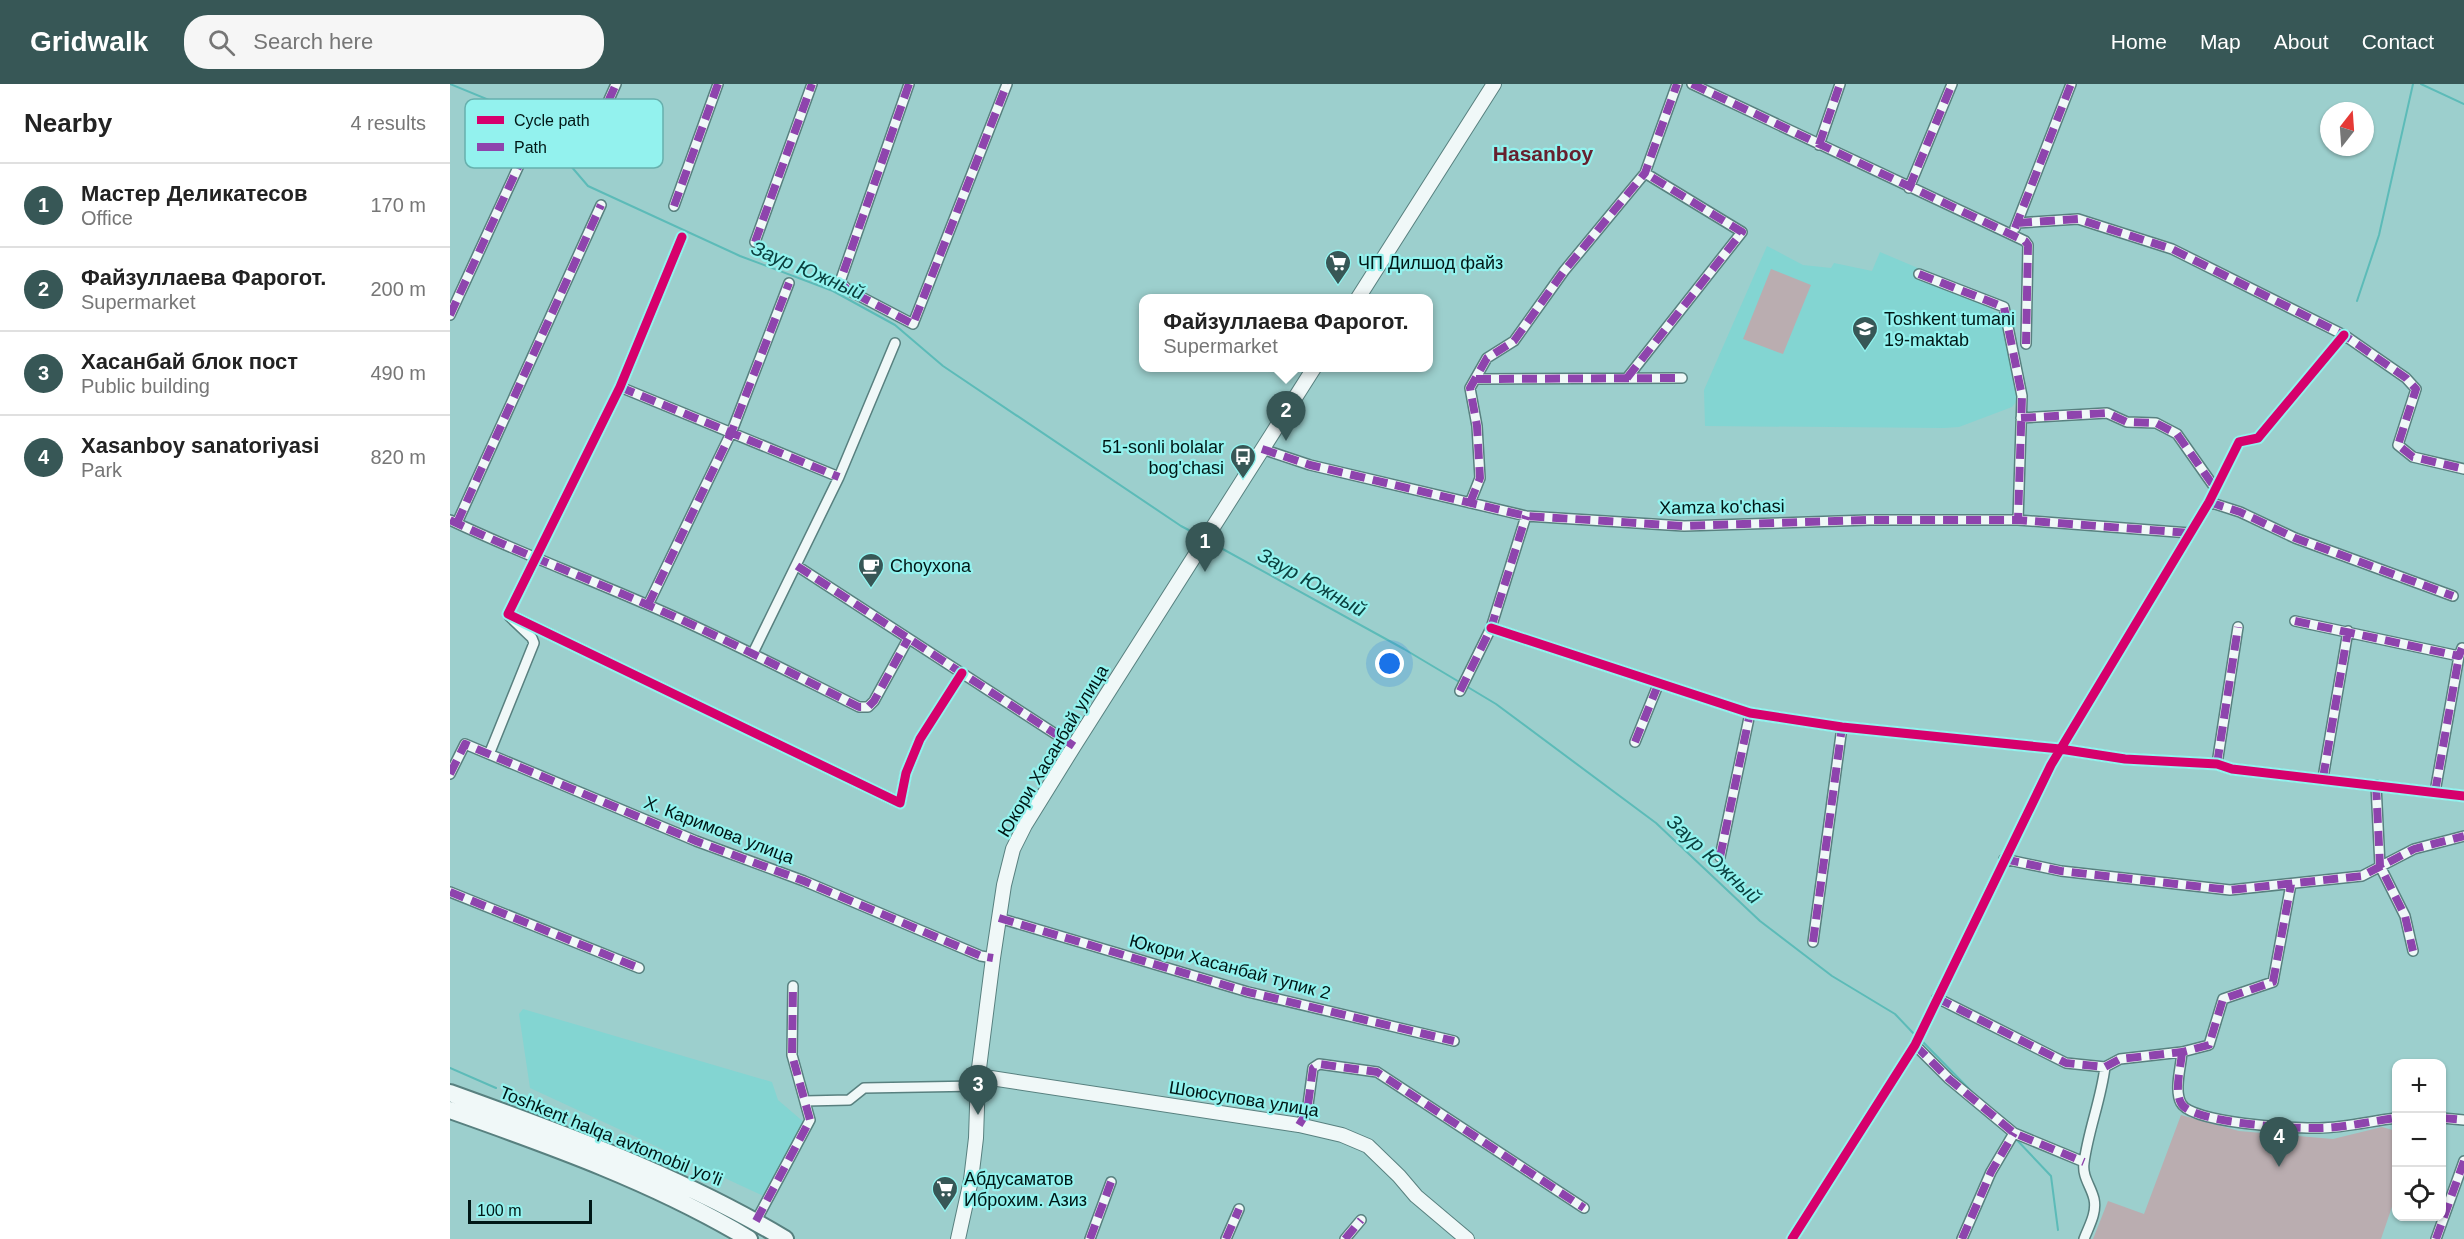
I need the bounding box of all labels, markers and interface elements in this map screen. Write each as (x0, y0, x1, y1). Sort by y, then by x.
search box (184, 15, 604, 69)
text: Gridwalk (30, 26, 148, 57)
icon: search (205, 26, 238, 59)
text: Search here (253, 29, 373, 54)
text: Home (2111, 30, 2167, 53)
text: Map (2200, 30, 2241, 53)
text: About (2274, 30, 2329, 53)
text: Contact (2362, 30, 2434, 53)
legend (465, 99, 663, 168)
north arrow (2320, 102, 2374, 156)
text: Nearby (24, 108, 112, 138)
text: 4 results (350, 112, 426, 134)
text: Cycle path (514, 112, 590, 129)
text: Path (514, 139, 547, 156)
district label: Hasanboy (1493, 142, 1593, 165)
text: Мастер Деликатесов (81, 181, 307, 206)
text: 1 (38, 194, 49, 216)
text: 170 m (370, 194, 426, 216)
text: Office (81, 207, 133, 229)
water label: Заур Южный (748, 236, 868, 304)
supermarket icon: ЧП Дилшод файз (1323, 248, 1353, 286)
place label: ЧП Дилшод файз (1358, 253, 1503, 273)
text: Файзуллаева Фарогот. (81, 265, 326, 290)
text: 2 (38, 278, 49, 300)
text: 200 m (370, 278, 426, 300)
text: Supermarket (81, 291, 196, 313)
popup (1139, 294, 1433, 372)
text: Файзуллаева Фарогот. (1163, 309, 1409, 334)
place label: Toshkent tumani 19-maktab (1884, 309, 2015, 350)
school or university icon: Toshkent tumani 19-maktab (1850, 314, 1880, 352)
text: Supermarket (1163, 335, 1278, 357)
text: Хасанбай блок пост (81, 349, 298, 374)
text: 3 (38, 362, 49, 384)
text: 490 m (370, 362, 426, 384)
text: Public building (81, 375, 210, 397)
pin: 2 (1266, 392, 1306, 441)
text: Xasanboy sanatoriyasi (81, 433, 319, 458)
place label: 51-sonli bolalar bog'chasi (1102, 437, 1224, 478)
bus stop icon: 51-sonli bolalar bog'chasi (1228, 442, 1258, 480)
text: 4 (38, 446, 49, 468)
text: 820 m (370, 446, 426, 468)
text: Park (81, 459, 122, 481)
street label: Xamza ko'chasi (1659, 496, 1785, 518)
pin: 1 (1186, 522, 1224, 572)
water label: Заур Южный (1254, 543, 1370, 621)
cafe icon: Choyxona (856, 551, 886, 589)
place label: Choyxona (890, 556, 972, 576)
your location (1375, 649, 1404, 678)
street label: Юкори Хасанбай улица (994, 661, 1113, 840)
street label: Х. Каримова улица (641, 792, 798, 868)
water label: Заур Южный (1662, 810, 1766, 908)
street label: Юкори Хасанбай тупик 2 (1127, 931, 1333, 1003)
map controls (2392, 1059, 2446, 1221)
button: + (2392, 1059, 2446, 1113)
pin: 3 (958, 1066, 998, 1115)
street label: Шоюсупова улица (1168, 1077, 1321, 1121)
street label: Toshkent halqa avtomobil yo'li (497, 1082, 725, 1190)
button: − (2392, 1113, 2446, 1167)
pin: 4 (2260, 1118, 2298, 1167)
button: locate (2392, 1167, 2446, 1221)
place label: Абдусаматов Иброхим. Азиз (964, 1169, 1087, 1210)
supermarket icon: Абдусаматов Иброхим. Азиз (930, 1174, 960, 1212)
scale bar (468, 1197, 592, 1224)
text: 100 m (477, 1202, 521, 1219)

